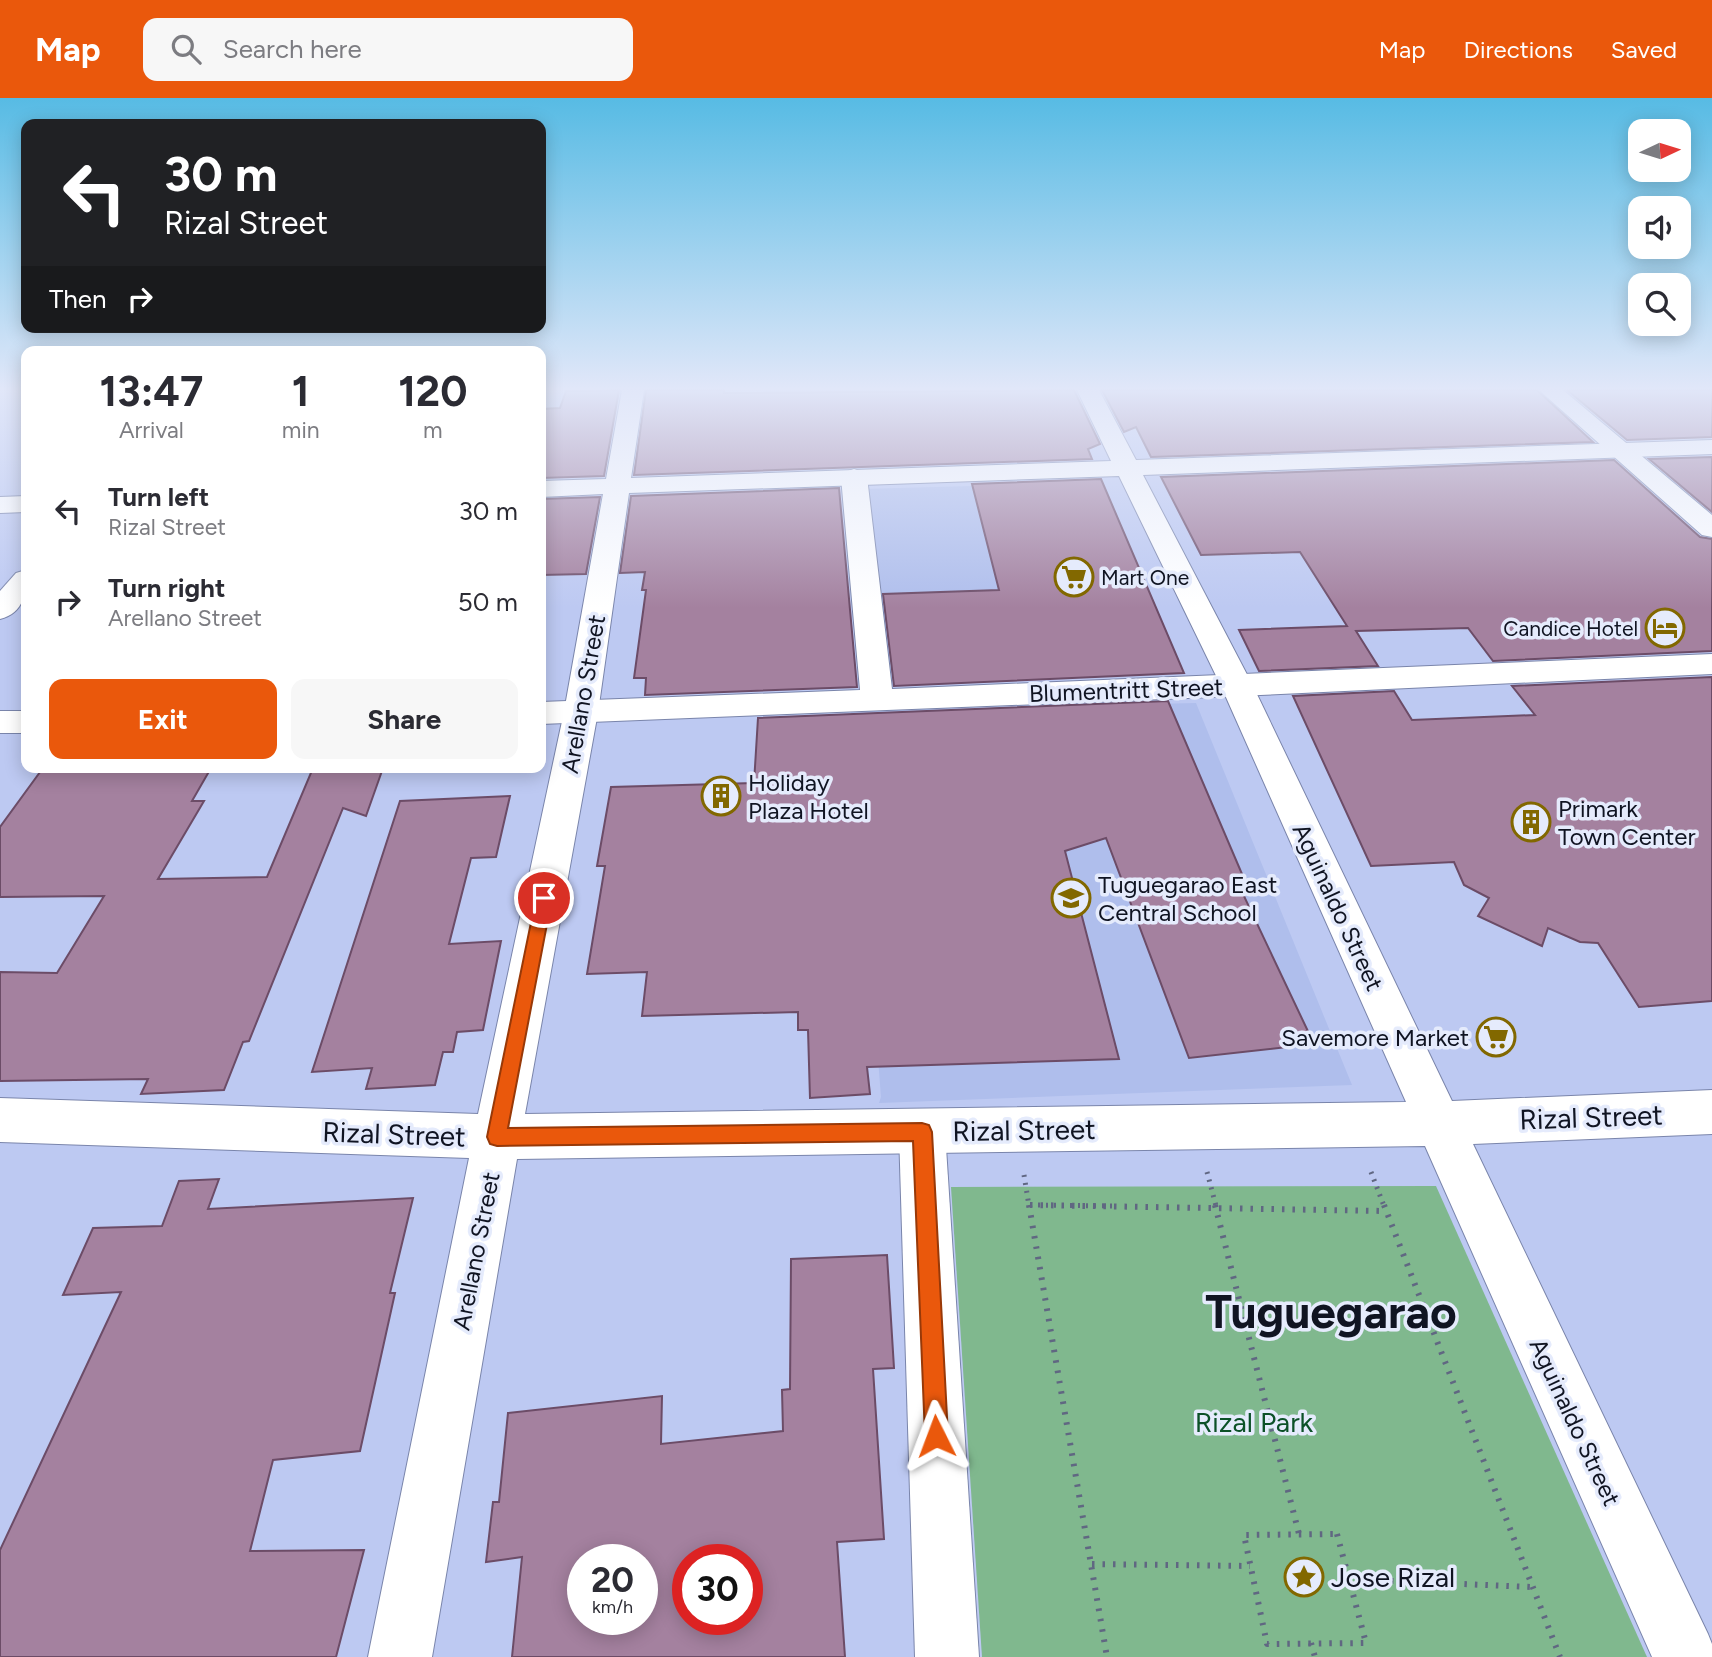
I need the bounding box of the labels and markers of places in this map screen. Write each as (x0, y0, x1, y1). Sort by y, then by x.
supermarket icon: Mart One (1053, 556, 1095, 598)
place label: Mart One (1101, 565, 1189, 590)
hotel icon: Candice Hotel (1644, 607, 1686, 649)
place label: Candice Hotel (1503, 616, 1638, 641)
place label: Holiday Plaza Hotel (748, 768, 869, 825)
building icon: Holiday Plaza Hotel (700, 775, 742, 817)
place label: Primark Town Center (1558, 794, 1696, 851)
building icon: Primark Town Center (1510, 801, 1552, 843)
pin (514, 868, 574, 928)
place label: Tuguegarao East Central School (1098, 870, 1277, 927)
school or university icon: Tuguegarao East Central School (1050, 877, 1092, 919)
supermarket icon: Savemore Market (1475, 1016, 1517, 1058)
place label: Savemore Market (1281, 1023, 1469, 1052)
place icon: Jose Rizal (1283, 1556, 1325, 1598)
place label: Jose Rizal (1331, 1560, 1455, 1594)

